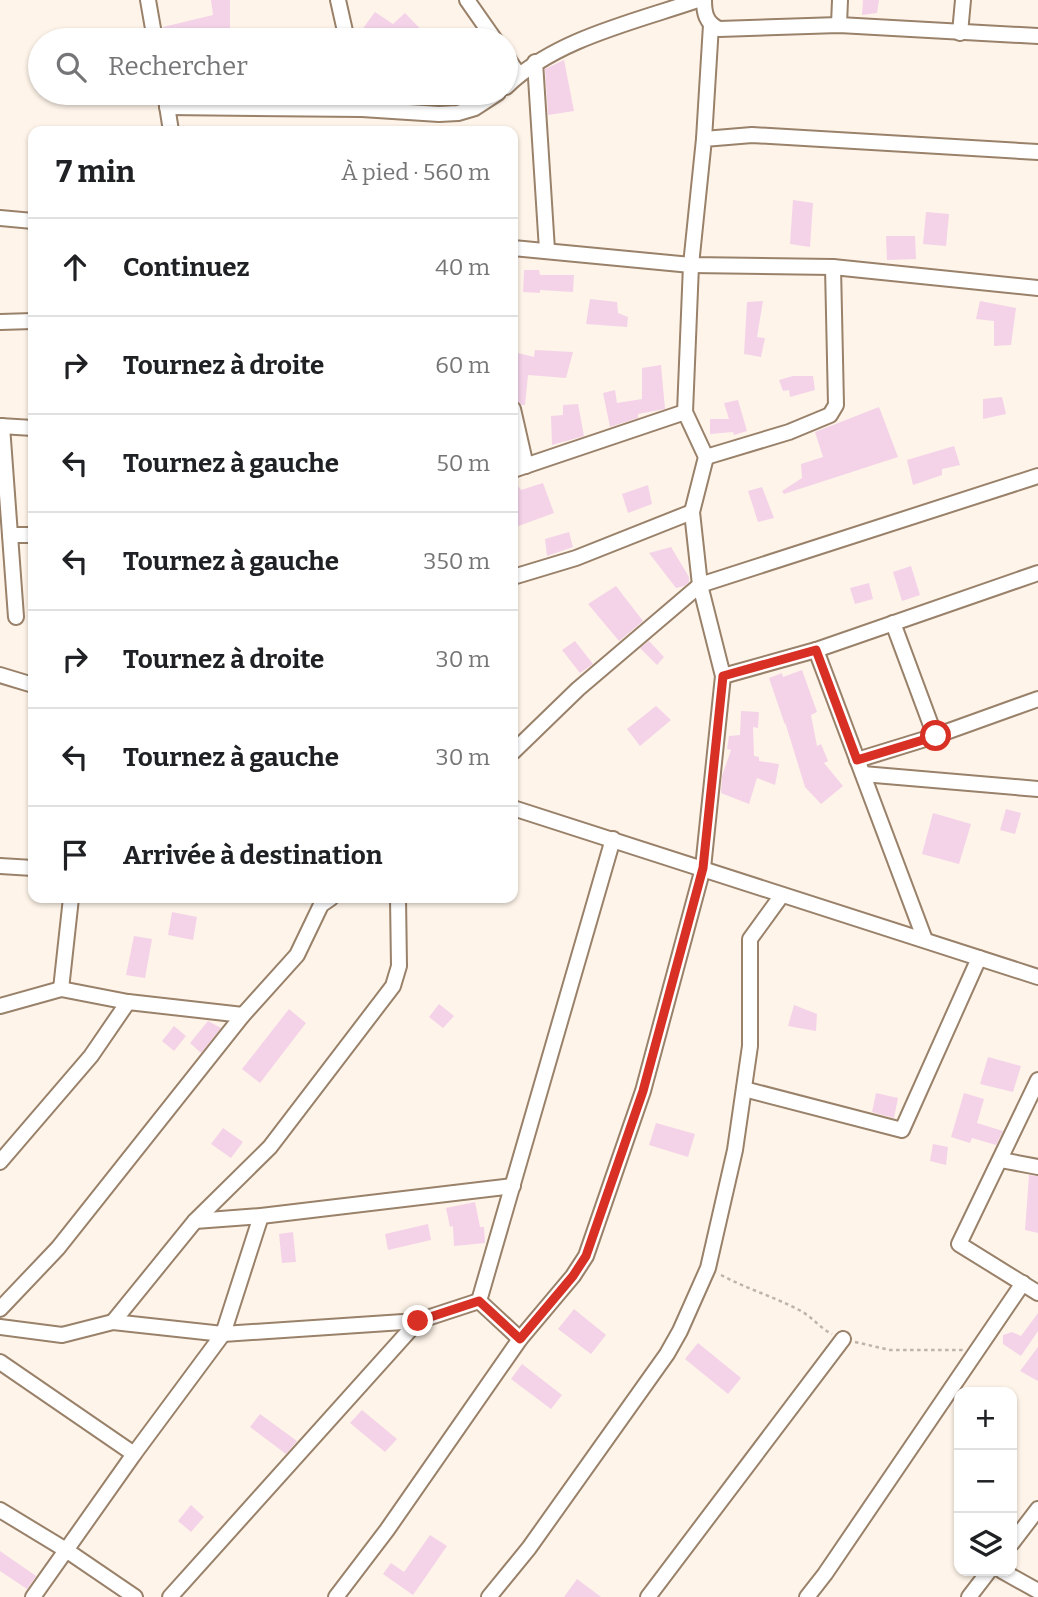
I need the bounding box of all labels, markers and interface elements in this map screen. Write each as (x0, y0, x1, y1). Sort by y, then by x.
search box (28, 28, 518, 105)
icon: search (52, 48, 90, 86)
text: Rechercher (108, 51, 248, 82)
text: 7 min (56, 154, 135, 190)
text: À pied · 560 m (341, 158, 490, 186)
icon: ahead (56, 248, 94, 286)
text: Continuez (123, 252, 250, 283)
text: 40 m (435, 253, 490, 281)
icon: right (56, 346, 94, 384)
text: Tournez à droite (123, 350, 324, 381)
text: 60 m (435, 351, 490, 379)
icon: left (56, 444, 94, 482)
text: Tournez à gauche (123, 448, 339, 479)
text: 50 m (436, 449, 490, 477)
icon: left (56, 542, 94, 580)
text: Tournez à gauche (123, 546, 339, 577)
text: 350 m (423, 547, 490, 575)
icon: right (56, 640, 94, 678)
text: Tournez à droite (123, 644, 324, 675)
text: 30 m (436, 645, 490, 673)
route start (920, 720, 951, 751)
icon: left (56, 738, 94, 776)
text: Tournez à gauche (123, 742, 339, 773)
text: 30 m (436, 743, 490, 771)
icon: arrive (56, 836, 94, 874)
text: Arrivée à destination (123, 840, 382, 871)
route end (402, 1305, 433, 1336)
map controls (954, 1387, 1017, 1576)
button: + (954, 1387, 1017, 1450)
button: − (954, 1450, 1017, 1513)
button: layers (954, 1513, 1017, 1576)

